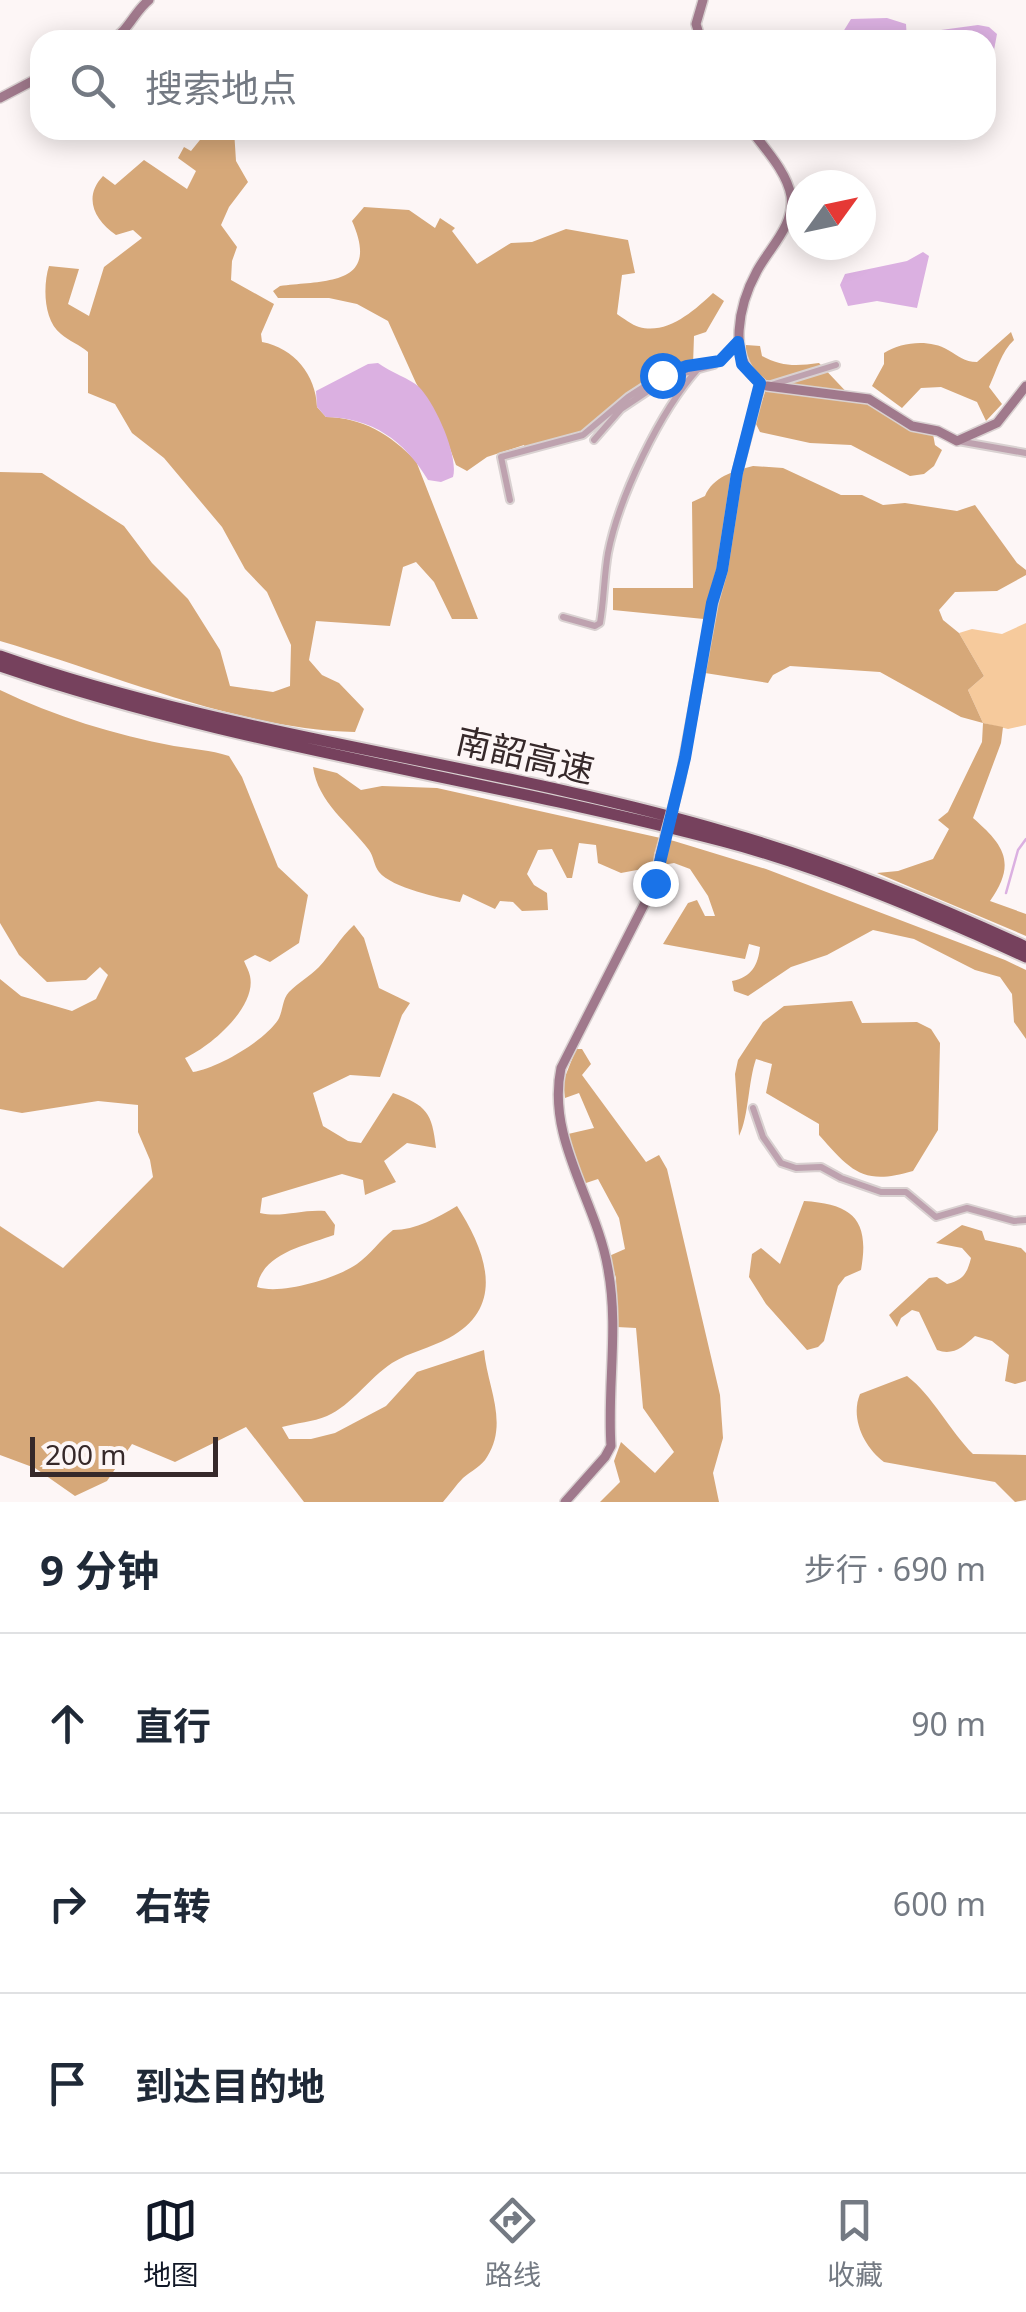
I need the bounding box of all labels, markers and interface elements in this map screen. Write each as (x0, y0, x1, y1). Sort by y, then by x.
search box (30, 30, 996, 140)
icon: search (65, 58, 120, 113)
text: 搜索地点 (145, 61, 297, 113)
north arrow (786, 170, 876, 260)
route start (640, 353, 686, 399)
street label: 南韶高速 (452, 716, 599, 793)
route end (633, 861, 679, 907)
scale bar (30, 1432, 218, 1476)
text: 200 m (45, 1435, 127, 1473)
text: 9 分钟 (40, 1541, 159, 1598)
text: 步行 · 690 m (804, 1547, 986, 1590)
icon: ahead (40, 1696, 95, 1751)
text: 直行 (135, 1699, 211, 1751)
text: 90 m (911, 1702, 986, 1745)
icon: right (40, 1876, 95, 1931)
text: 右转 (135, 1879, 211, 1931)
text: 600 m (893, 1882, 986, 1925)
icon: arrive (40, 2056, 95, 2111)
text: 到达目的地 (135, 2059, 325, 2111)
tab: 地图 (143, 2193, 199, 2293)
tab: 路线 (485, 2193, 541, 2293)
tab: 收藏 (827, 2193, 883, 2293)

